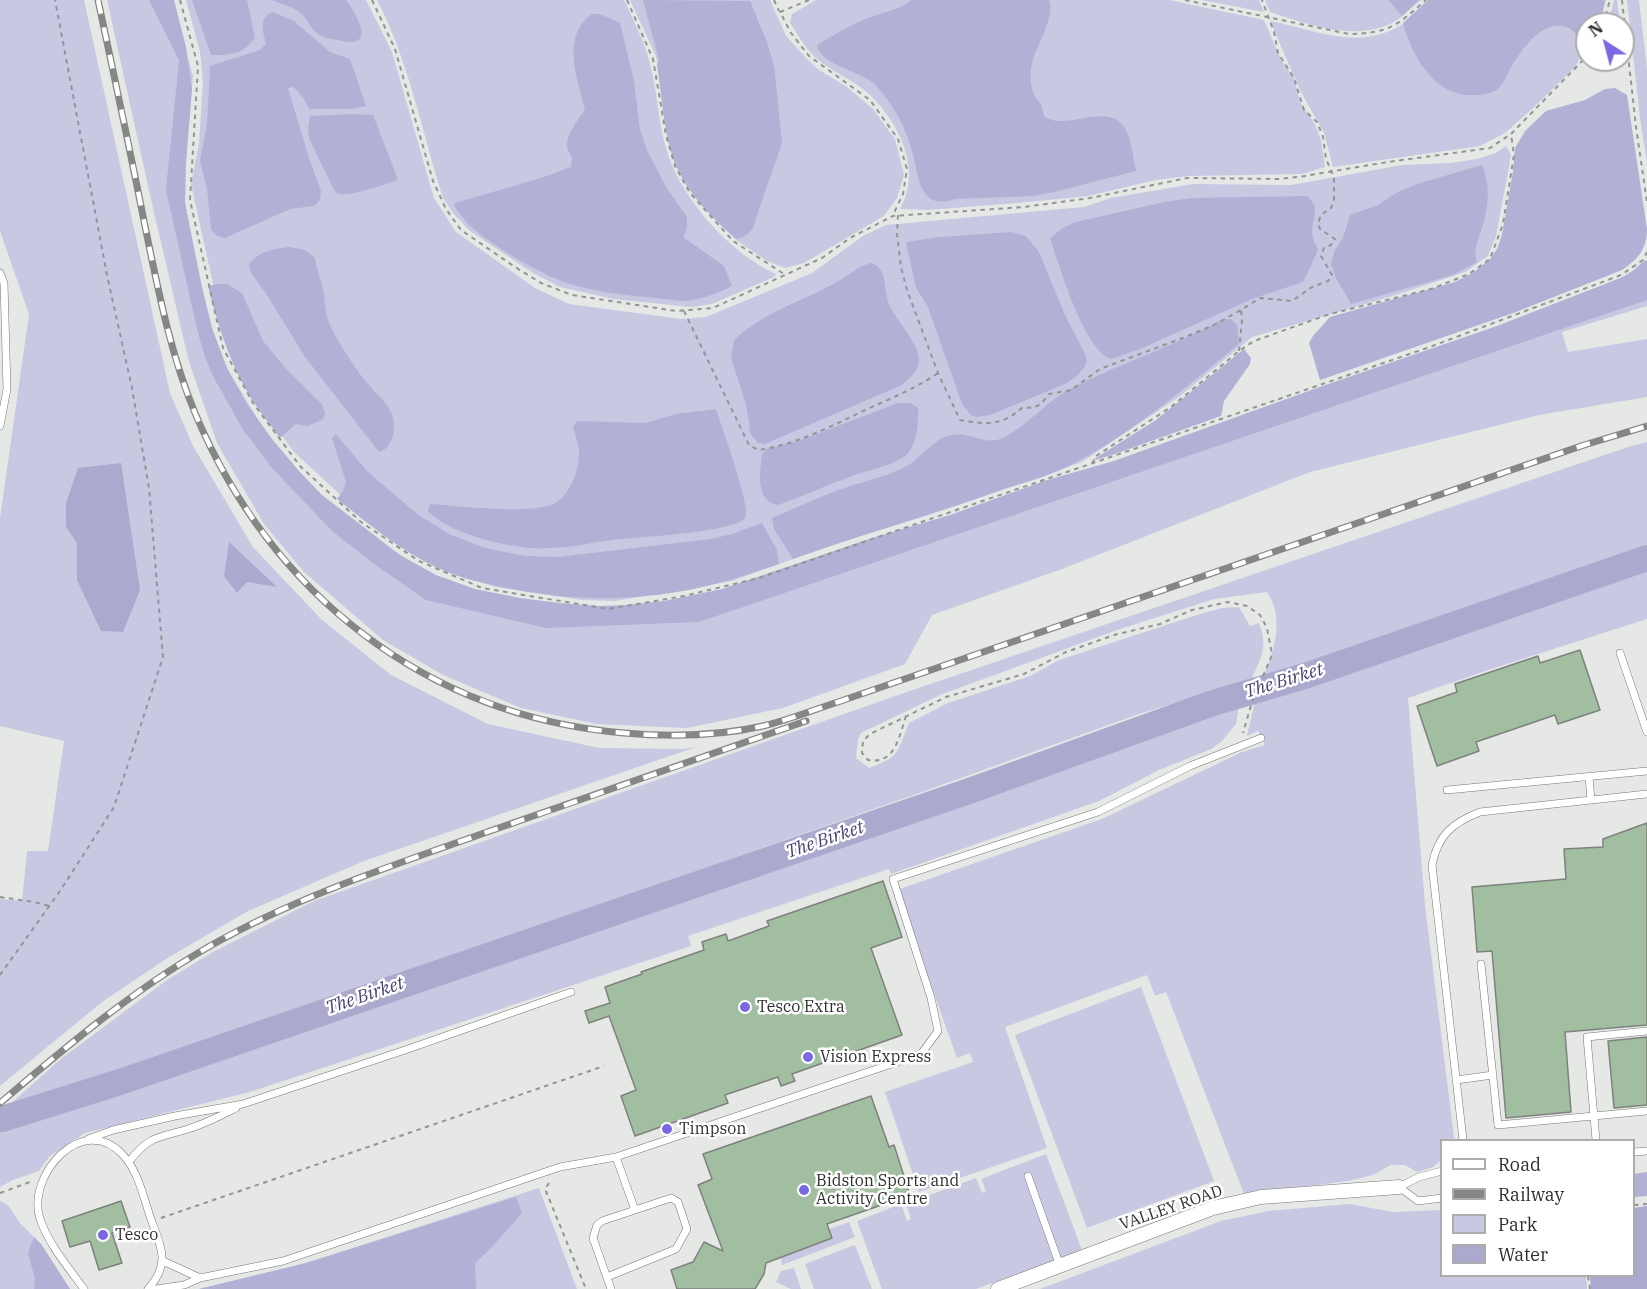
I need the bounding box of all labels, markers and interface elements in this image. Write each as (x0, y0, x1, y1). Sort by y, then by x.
north arrow (1575, 12, 1635, 72)
text: N (1585, 17, 1607, 41)
water label: The Birket (1242, 659, 1326, 703)
water label: The Birket (783, 817, 867, 863)
water label: The Birket (323, 973, 407, 1019)
place label: Tesco Extra (757, 997, 845, 1017)
marker: Tesco Extra (738, 1000, 752, 1014)
place label: Vision Express (820, 1047, 931, 1067)
marker: Vision Express (801, 1050, 815, 1064)
place label: Timpson (679, 1119, 747, 1139)
marker: Timpson (660, 1122, 674, 1136)
legend (1440, 1139, 1635, 1277)
text: Road (1498, 1153, 1541, 1176)
place label: Bidston Sports and Activity Centre (816, 1171, 959, 1209)
street label: VALLEY ROAD (1117, 1181, 1225, 1235)
marker: Bidston Sports and Activity Centre (797, 1183, 811, 1197)
text: Railway (1498, 1183, 1564, 1206)
text: Park (1498, 1213, 1537, 1236)
place label: Tesco (115, 1225, 158, 1245)
marker: Tesco (96, 1228, 110, 1242)
text: Water (1498, 1243, 1548, 1266)

